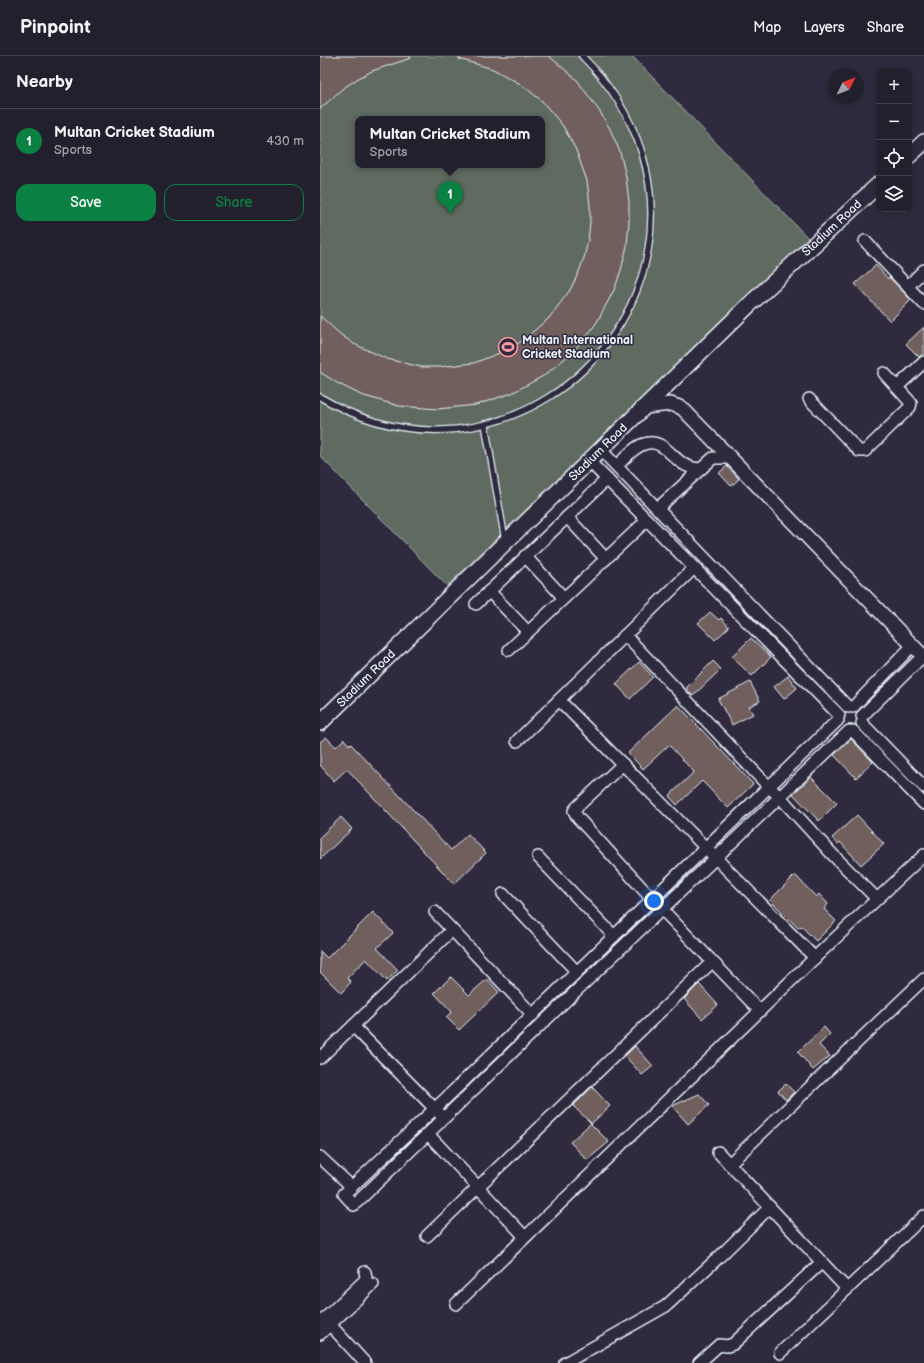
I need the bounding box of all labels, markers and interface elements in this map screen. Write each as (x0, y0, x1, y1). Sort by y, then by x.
text: Pinpoint (20, 16, 91, 39)
text: Map (753, 19, 781, 36)
text: Layers (803, 19, 845, 36)
text: Share (867, 19, 904, 36)
north arrow (828, 68, 864, 104)
map controls (876, 68, 912, 212)
button: + (876, 68, 912, 104)
text: Nearby (16, 72, 73, 92)
button: − (876, 104, 912, 140)
popup (355, 116, 545, 168)
text: Multan Cricket Stadium (54, 123, 215, 142)
text: Multan Cricket Stadium (370, 125, 530, 144)
text: 1 (26, 133, 32, 149)
text: 430 m (266, 133, 304, 149)
button: locate (876, 140, 912, 176)
text: Sports (54, 142, 92, 158)
text: Sports (370, 144, 408, 160)
button: layers (876, 176, 912, 212)
pin: 1 (437, 181, 463, 214)
button: Save (16, 184, 156, 221)
button: Share (164, 184, 304, 221)
street label: Stadium Road (799, 197, 865, 259)
place label: Multan International Cricket Stadium (522, 333, 633, 362)
sports icon: Multan International Cricket Stadium (497, 336, 519, 358)
street label: Stadium Road (565, 420, 630, 484)
street label: Stadium Road (333, 646, 398, 710)
your location (644, 891, 664, 911)

